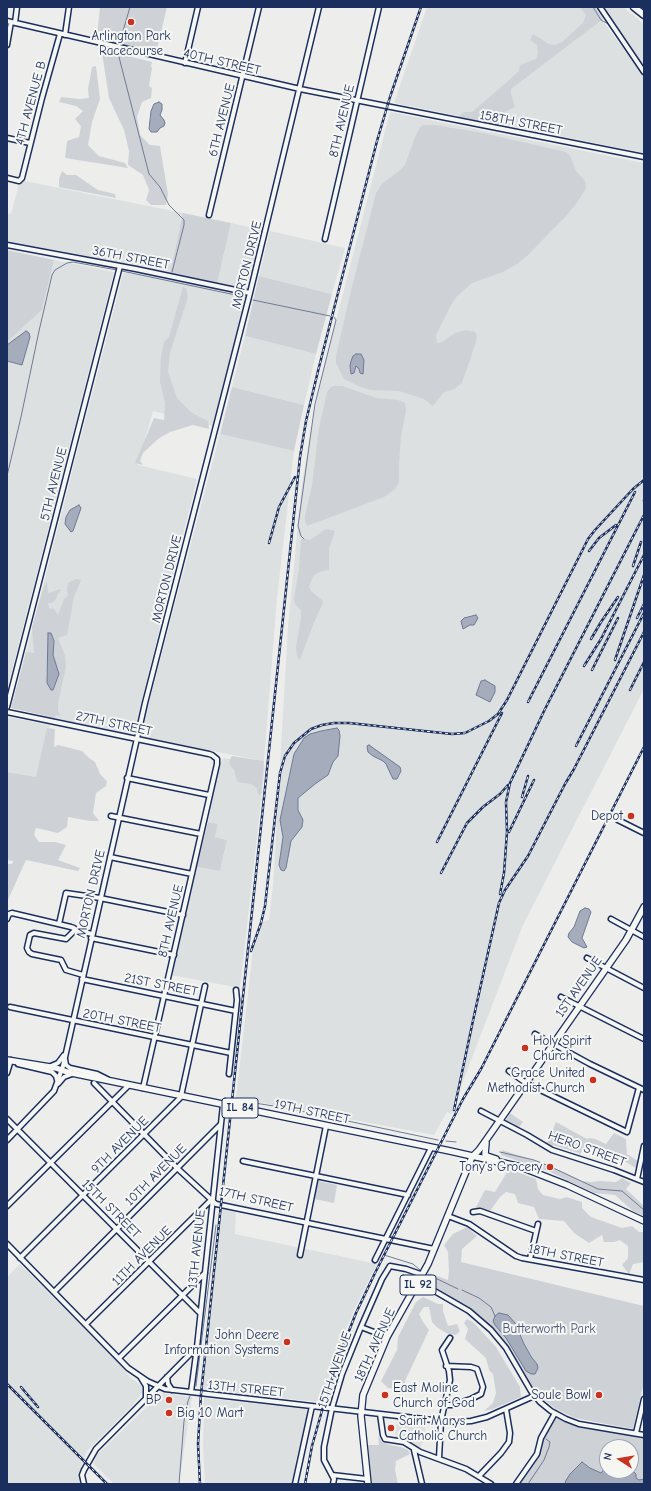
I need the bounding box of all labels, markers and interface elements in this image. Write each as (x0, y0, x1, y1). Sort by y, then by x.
marker: Arlington Park Racecourse (126, 17, 136, 27)
place label: Arlington Park Racecourse (91, 28, 171, 59)
street label: 40TH STREET (182, 46, 262, 78)
street label: 4TH AVENUE B (12, 59, 50, 147)
street label: 6TH AVENUE (205, 82, 239, 158)
street label: 8TH AVENUE (326, 83, 358, 159)
street label: 158TH STREET (478, 107, 564, 139)
street label: MORTON DRIVE (229, 219, 265, 311)
street label: 36TH STREET (91, 243, 171, 273)
street label: 5TH AVENUE (37, 446, 71, 522)
street label: MORTON DRIVE (149, 533, 185, 625)
street label: 27TH STREET (74, 708, 154, 740)
place label: Depot (591, 808, 623, 824)
marker: Depot (626, 811, 636, 821)
street label: MORTON DRIVE (73, 848, 109, 940)
street label: 8TH AVENUE (155, 883, 187, 959)
street label: 1ST AVENUE (552, 954, 606, 1020)
street label: 21ST STREET (123, 970, 199, 1000)
street label: 20TH STREET (82, 1006, 162, 1036)
place label: Holy Spirit Church (533, 1033, 591, 1064)
marker: Holy Spirit Church (520, 1043, 530, 1053)
place label: Grace United Methodist Church (487, 1065, 585, 1096)
marker: Grace United Methodist Church (588, 1075, 598, 1085)
street label: 19TH STREET (273, 1096, 351, 1128)
road number: IL 84 (222, 1098, 258, 1118)
street label: 9TH AVENUE (88, 1113, 152, 1177)
street label: HERO STREET (546, 1128, 628, 1170)
street label: 10TH AVENUE (122, 1141, 190, 1209)
place label: Tony's Grocery (459, 1159, 542, 1175)
marker: Tony's Grocery (545, 1162, 555, 1172)
street label: 15TH STREET (78, 1176, 144, 1242)
street label: 17TH STREET (217, 1184, 295, 1216)
street label: 13TH AVENUE (185, 1209, 209, 1289)
street label: 11TH AVENUE (109, 1223, 175, 1289)
street label: 18TH STREET (527, 1241, 605, 1271)
road number: IL 92 (400, 1275, 436, 1295)
street label: 18TH AVENUE (351, 1306, 399, 1384)
park label: Butterworth Park (503, 1321, 595, 1337)
place label: John Deere Information Systems (164, 1327, 279, 1358)
street label: 15TH AVENUE (315, 1330, 355, 1410)
marker: John Deere Information Systems (282, 1337, 292, 1347)
street label: 13TH STREET (207, 1377, 285, 1401)
place label: East Moline Church of God (393, 1380, 475, 1411)
place label: Soule Bowl (531, 1387, 591, 1403)
marker: East Moline Church of God (380, 1390, 390, 1400)
marker: Soule Bowl (594, 1390, 604, 1400)
place label: BP (146, 1392, 161, 1408)
marker: BP (164, 1395, 174, 1405)
place label: Big 10 Mart (177, 1405, 243, 1421)
marker: Big 10 Mart (164, 1408, 174, 1418)
place label: Saint Marys Catholic Church (399, 1413, 487, 1444)
marker: Saint Marys Catholic Church (386, 1423, 396, 1433)
north arrow (599, 1439, 639, 1479)
text: N (601, 1452, 615, 1461)

